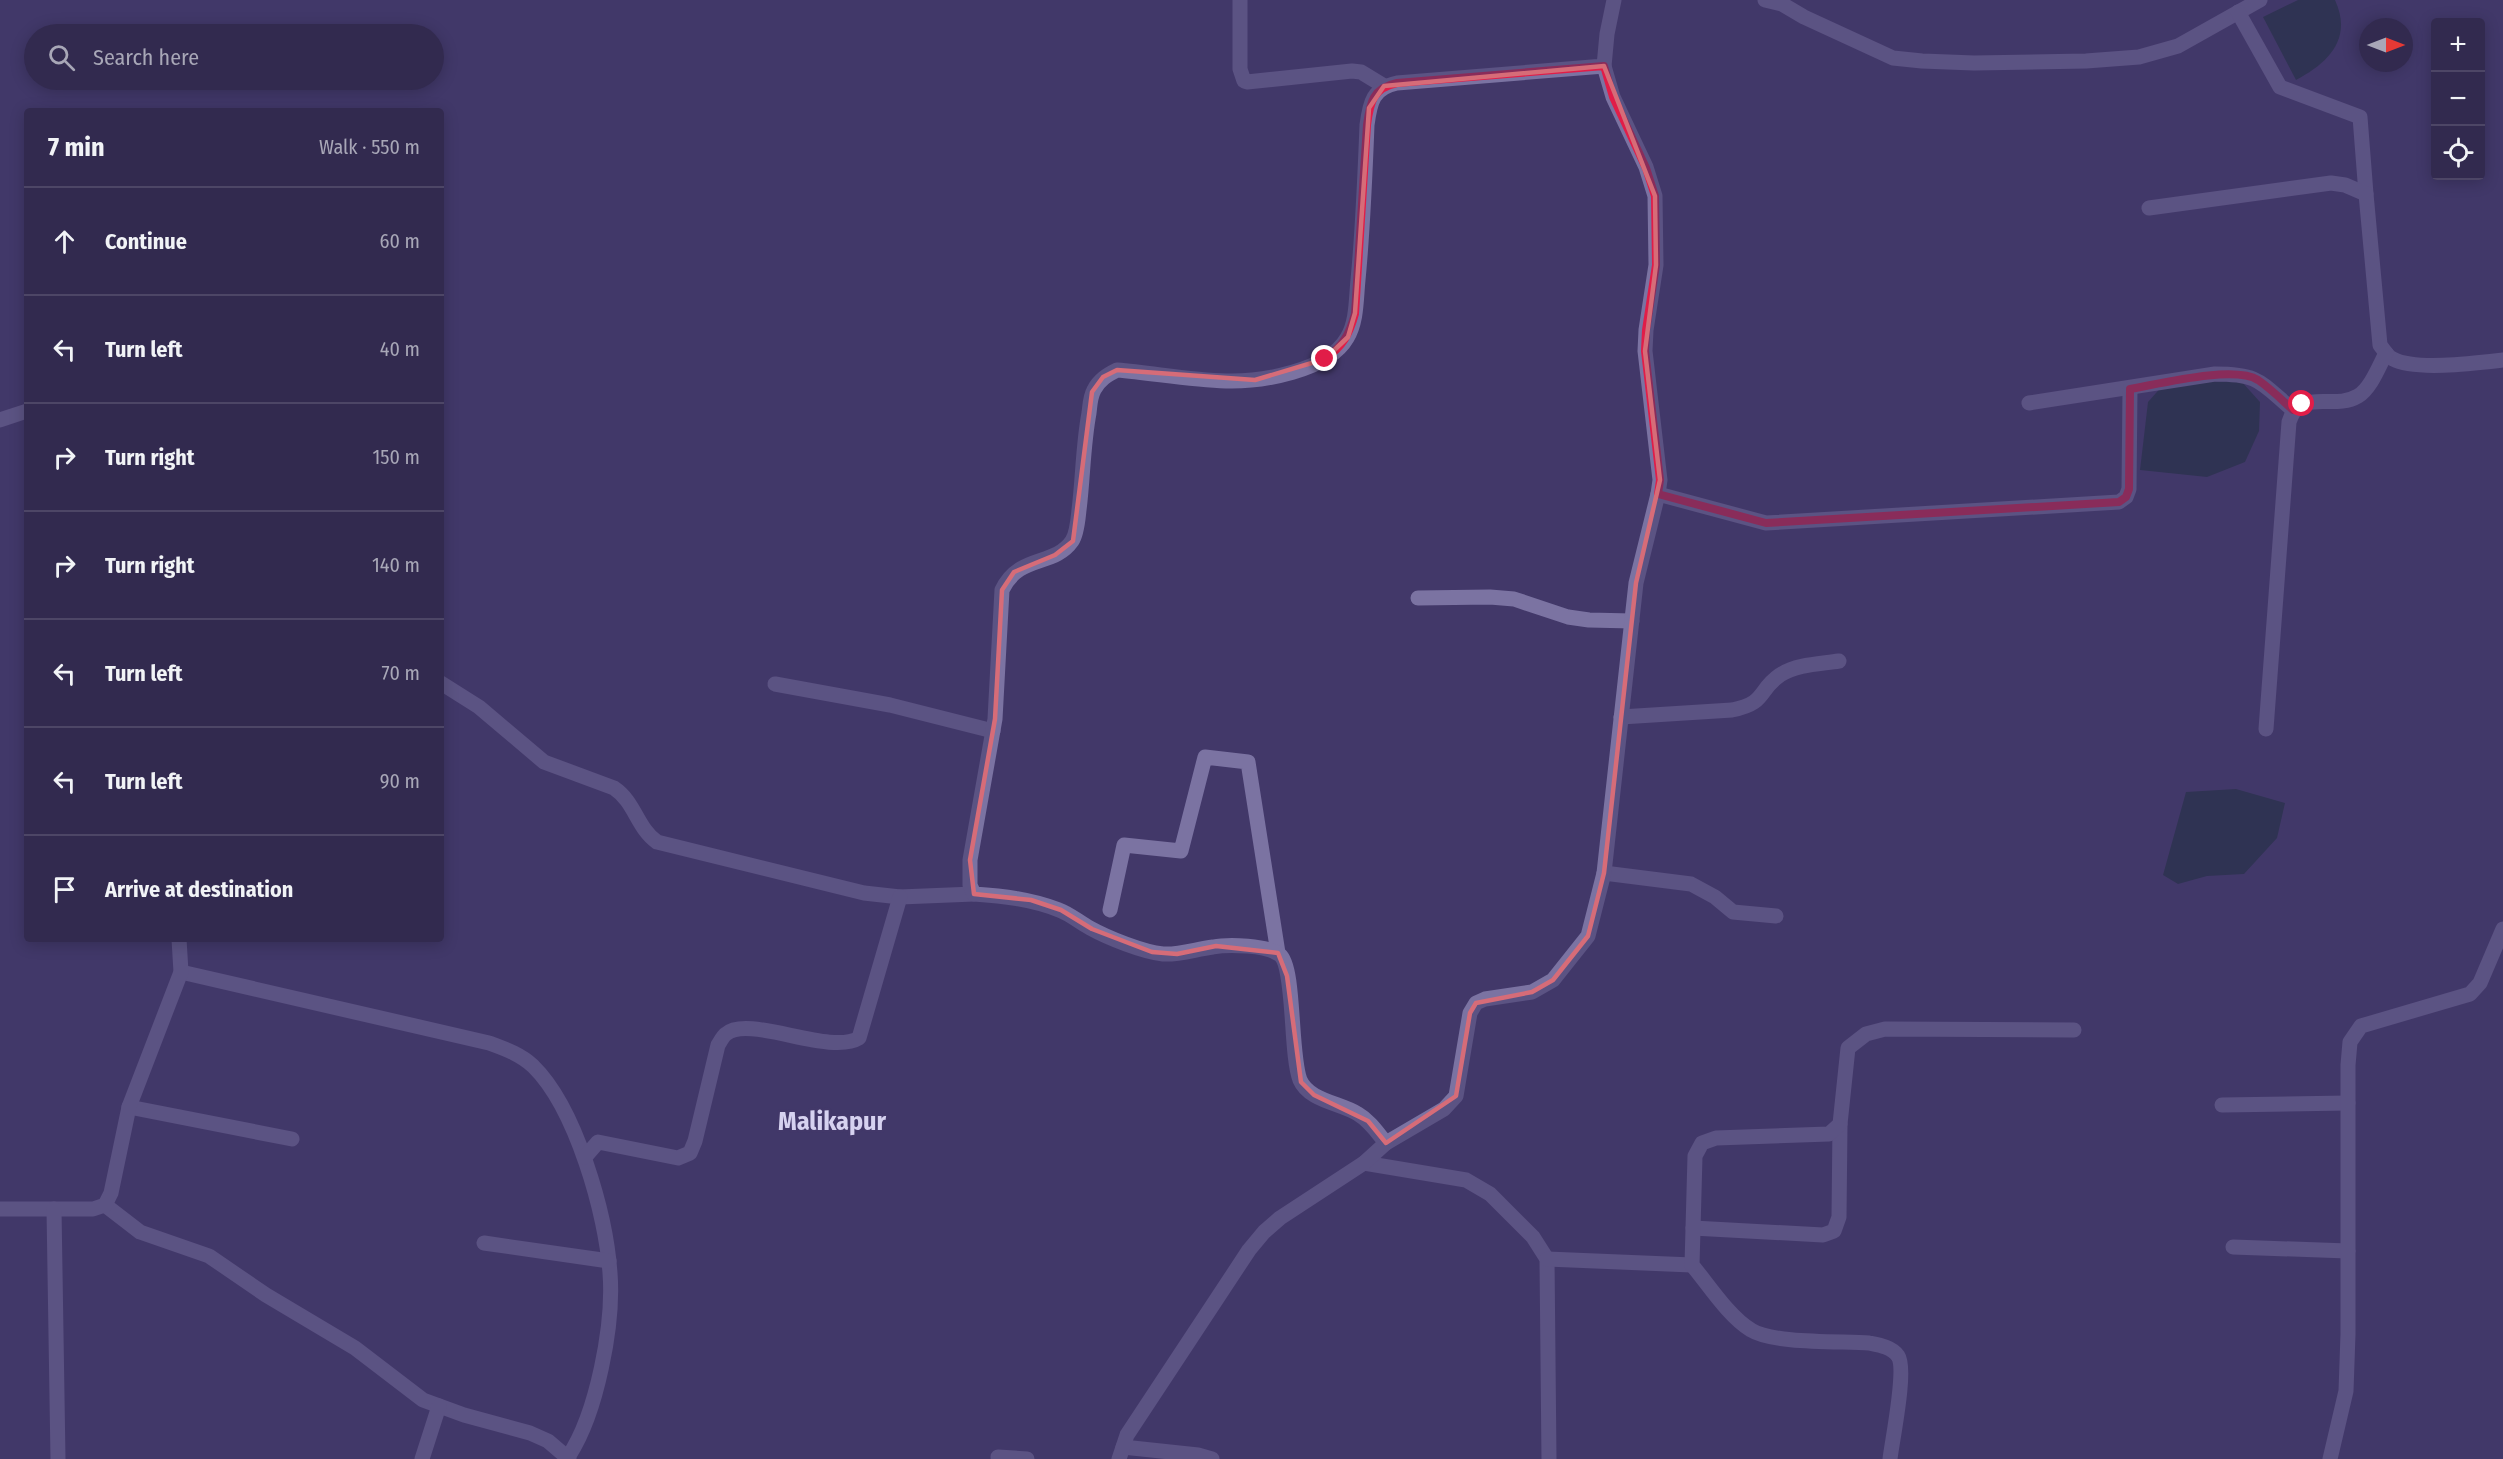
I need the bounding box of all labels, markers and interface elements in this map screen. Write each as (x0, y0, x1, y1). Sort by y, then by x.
north arrow (2359, 18, 2413, 72)
map controls (2431, 18, 2485, 180)
button: + (2431, 18, 2485, 72)
search box (24, 24, 444, 90)
icon: search (45, 41, 78, 74)
text: Search here (93, 44, 199, 71)
button: − (2431, 72, 2485, 126)
button: locate (2431, 126, 2485, 180)
text: 7 min (48, 132, 105, 163)
text: Walk · 550 m (319, 135, 420, 159)
icon: ahead (48, 225, 81, 258)
text: Continue (105, 228, 187, 255)
text: 60 m (380, 229, 420, 253)
icon: left (48, 333, 81, 366)
text: Turn left (105, 336, 183, 363)
text: 40 m (380, 337, 420, 361)
route end (1311, 345, 1337, 371)
route start (2288, 390, 2314, 416)
icon: right (48, 441, 81, 474)
text: Turn right (105, 444, 194, 471)
text: 150 m (373, 445, 420, 469)
icon: right (48, 549, 81, 582)
text: Turn right (105, 552, 194, 579)
text: 140 m (372, 553, 420, 577)
icon: left (48, 657, 81, 690)
text: Turn left (105, 660, 183, 687)
text: 70 m (382, 661, 420, 685)
icon: left (48, 765, 81, 798)
text: Turn left (105, 768, 183, 795)
text: 90 m (380, 769, 420, 793)
icon: arrive (48, 873, 81, 906)
text: Arrive at destination (105, 876, 293, 903)
district label: Malikapur (778, 1106, 887, 1137)

